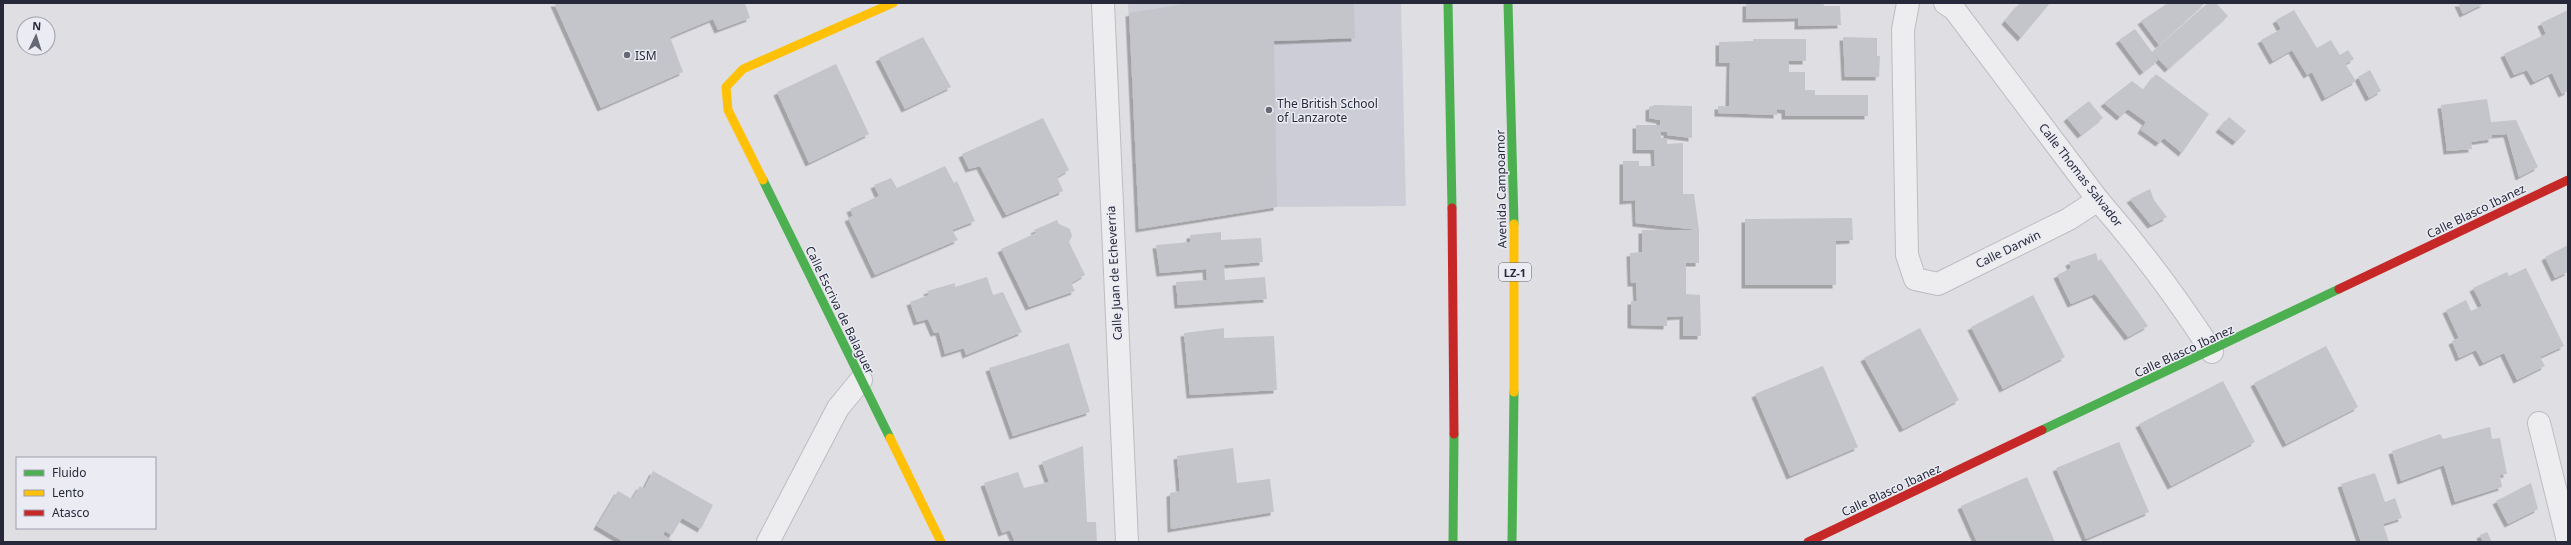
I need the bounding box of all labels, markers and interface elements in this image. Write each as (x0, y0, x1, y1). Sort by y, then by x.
north arrow (16, 16, 56, 56)
text: N (32, 18, 42, 33)
place label: ISM (635, 47, 657, 64)
marker: ISM (622, 50, 632, 60)
place label: The British School of Lanzarote (1277, 95, 1378, 126)
marker: The British School of Lanzarote (1264, 105, 1274, 115)
street label: Calle Thomas Salvador (2035, 120, 2127, 230)
street label: Avenida Campoamor (1491, 130, 1511, 248)
street label: Calle Blasco Ibanez (2424, 180, 2528, 242)
street label: Calle Juan de Echeverria (1102, 205, 1126, 341)
street label: Calle Darwin (1972, 226, 2044, 272)
street label: Calle Escriva de Balaguer (802, 243, 879, 377)
road number: LZ-1 (1499, 263, 1531, 281)
street label: Calle Blasco Ibanez (2132, 320, 2237, 381)
legend (16, 457, 156, 529)
street label: Calle Blasco Ibanez (1839, 459, 1944, 520)
text: Fluido (52, 464, 86, 481)
text: Lento (52, 484, 84, 501)
text: Atasco (52, 504, 90, 521)

